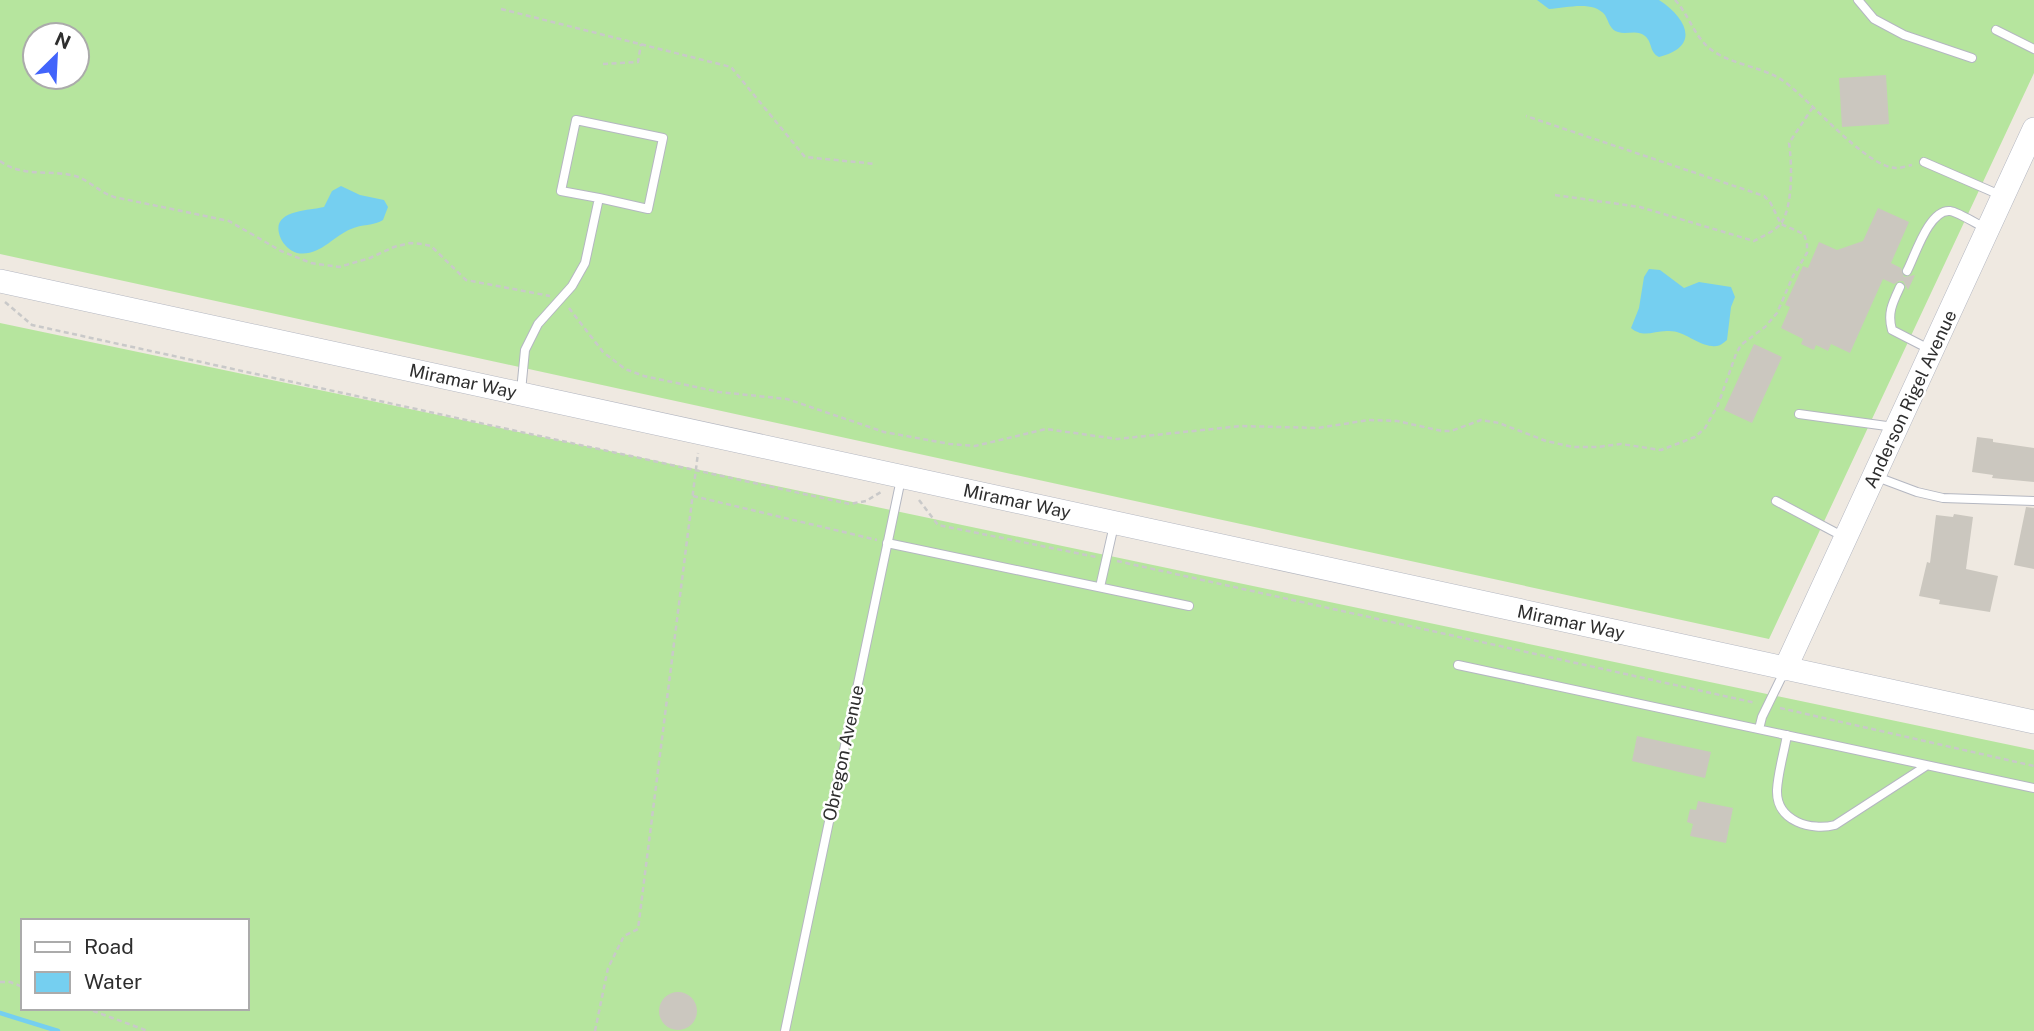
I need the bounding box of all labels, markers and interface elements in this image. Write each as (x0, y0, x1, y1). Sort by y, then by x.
north arrow (21, 21, 91, 91)
text: N (52, 27, 74, 54)
street label: Anderson Rigel Avenue (1859, 306, 1961, 492)
street label: Miramar Way (407, 359, 519, 403)
street label: Miramar Way (961, 479, 1073, 523)
street label: Miramar Way (1515, 600, 1627, 644)
street label: Obregon Avenue (818, 683, 868, 823)
legend (21, 919, 248, 1010)
text: Road (84, 934, 134, 959)
text: Water (84, 969, 142, 994)

